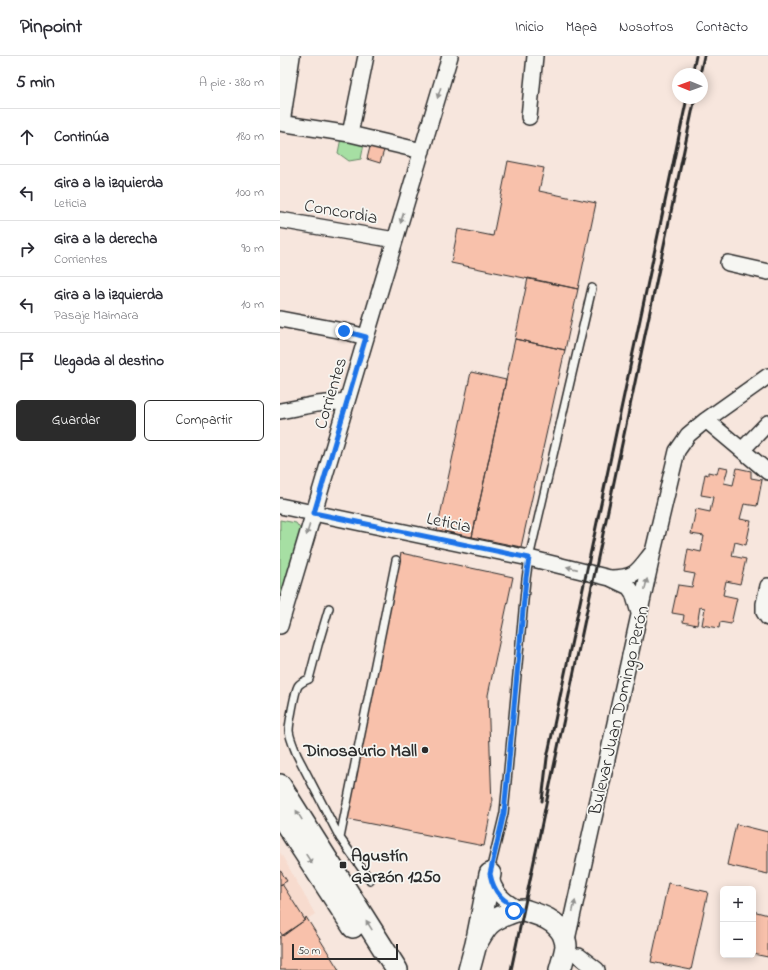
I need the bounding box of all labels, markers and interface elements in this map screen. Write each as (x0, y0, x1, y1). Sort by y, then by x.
text: Pinpoint (20, 14, 82, 41)
text: Inicio (515, 17, 544, 38)
text: Mapa (566, 17, 597, 38)
text: Nosotros (619, 17, 674, 38)
text: Contacto (696, 17, 748, 38)
north arrow (672, 68, 708, 104)
text: 5 min (16, 70, 55, 95)
text: A pie · 380 m (199, 73, 264, 92)
one-way arrow (436, 88, 442, 100)
icon: ahead (16, 126, 38, 148)
text: Continúa (54, 126, 109, 148)
text: 180 m (236, 127, 264, 146)
text: Gira a la izquierda (54, 172, 163, 194)
icon: left (16, 182, 38, 204)
text: 100 m (235, 183, 264, 202)
text: Leticia (54, 194, 86, 213)
street label: Concordia (302, 194, 379, 232)
one-way arrow (399, 212, 405, 224)
text: Gira a la derecha (54, 228, 157, 250)
icon: right (16, 238, 38, 260)
text: 90 m (241, 239, 264, 258)
text: Corrientes (54, 250, 107, 269)
text: Gira a la izquierda (54, 284, 163, 306)
icon: left (16, 294, 38, 316)
text: 10 m (241, 295, 264, 314)
text: Pasaje Maimara (54, 306, 139, 325)
route end (335, 322, 353, 340)
icon: arrive (16, 350, 38, 372)
text: Llegada al destino (54, 350, 164, 372)
street label: Corrientes (309, 354, 355, 433)
button: Guardar (16, 400, 136, 441)
button: Compartir (144, 400, 264, 441)
street label: Leticia (424, 507, 473, 541)
one-way arrow (305, 525, 311, 537)
one-way arrow (566, 565, 579, 571)
one-way arrow (644, 578, 650, 590)
street label: Bulevar Juan Domingo Perón (583, 603, 658, 819)
place label: Dinosaurio Mall (303, 739, 417, 765)
marker: Dinosaurio Mall (420, 745, 430, 755)
one-way arrow (295, 810, 303, 820)
place label: Agustín Garzón 1250 (351, 844, 441, 891)
one-way arrow (305, 854, 313, 864)
marker: Agustín Garzón 1250 (338, 860, 348, 870)
map controls (720, 886, 756, 958)
button: + (720, 886, 756, 922)
one-way arrow (572, 900, 578, 912)
route start (505, 902, 523, 920)
one-way arrow (365, 919, 372, 931)
button: − (720, 922, 756, 958)
scale bar (292, 942, 398, 961)
text: 50 m (298, 943, 320, 959)

